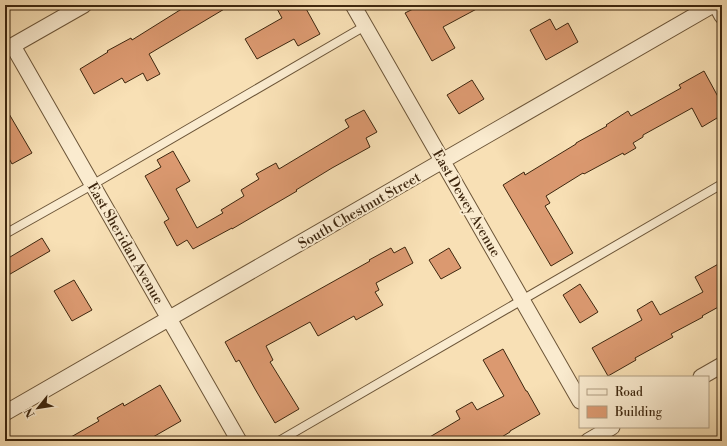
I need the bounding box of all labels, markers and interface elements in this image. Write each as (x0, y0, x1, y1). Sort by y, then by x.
street label: East Dewey Avenue (428, 147, 504, 260)
street label: South Chestnut Street (295, 168, 424, 253)
street label: East Sheridan Avenue (83, 179, 167, 308)
legend (579, 376, 709, 428)
text: Road (615, 385, 643, 400)
north arrow (18, 388, 58, 428)
text: N (22, 405, 38, 420)
text: Building (614, 405, 663, 420)

